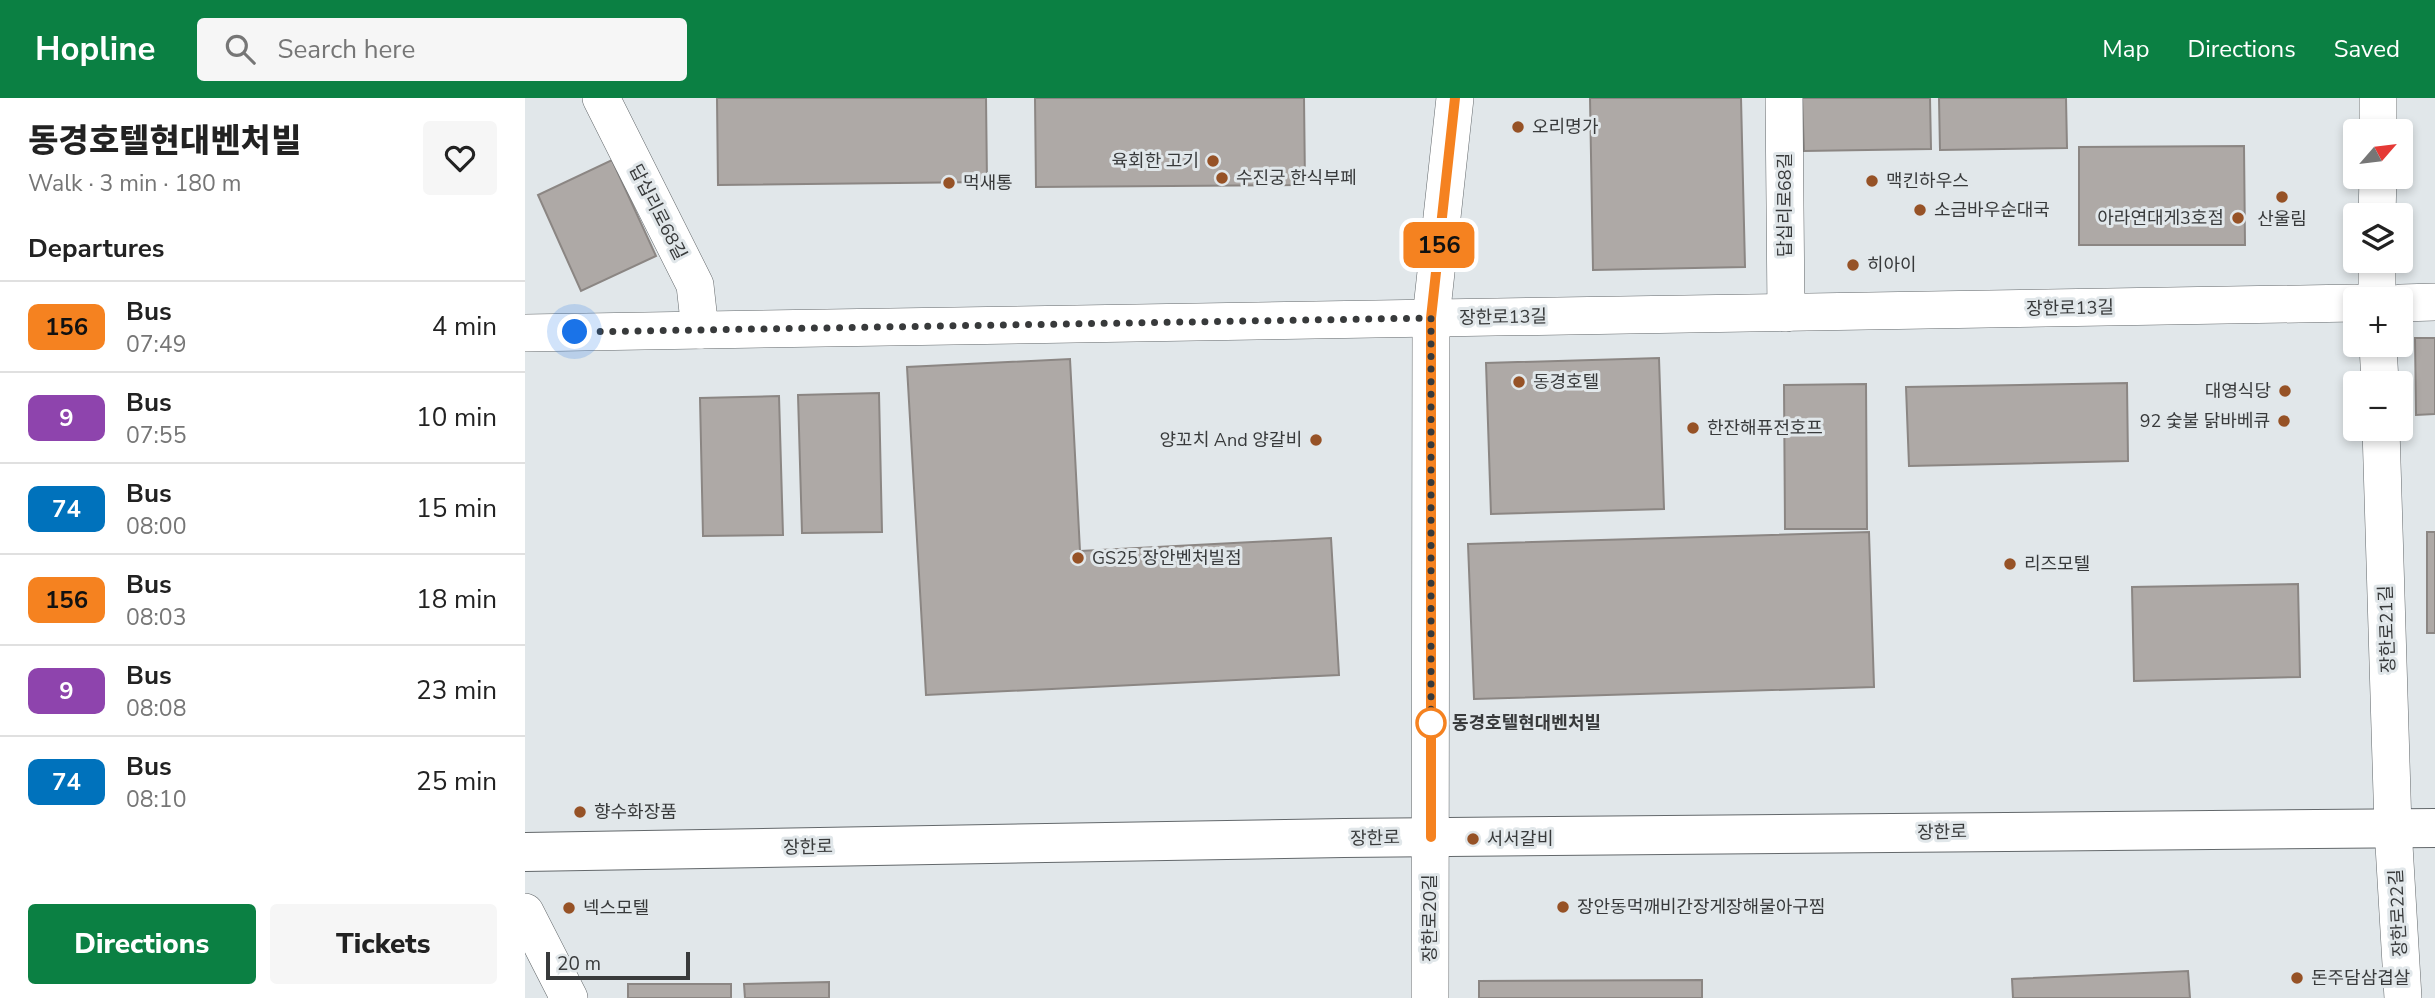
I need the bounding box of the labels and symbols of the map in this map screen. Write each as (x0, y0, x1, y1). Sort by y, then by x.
place label: 오리명가 (1532, 115, 1599, 139)
marker: 오리명가 (1510, 119, 1526, 135)
north arrow (2343, 119, 2413, 189)
place label: 육회한 고기 (1112, 149, 1199, 173)
marker: 육회한 고기 (1205, 153, 1221, 169)
street label: 답십리로68길 (1773, 153, 1797, 257)
street label: 답십리로68길 (624, 160, 692, 264)
place label: 수진궁 한식부페 (1236, 166, 1357, 190)
place label: 맥킨하우스 (1886, 169, 1969, 193)
marker: 수진궁 한식부페 (1214, 170, 1230, 186)
place label: 먹새통 (963, 171, 1013, 195)
marker: 맥킨하우스 (1864, 173, 1880, 189)
marker: 먹새통 (941, 175, 957, 191)
marker: 산울림 (2274, 189, 2290, 205)
place label: 소금바우순대국 (1934, 198, 2050, 222)
marker: 소금바우순대국 (1912, 202, 1928, 218)
place label: 아라연대게3호점 (2097, 206, 2224, 230)
place label: 산울림 (2257, 207, 2307, 231)
marker: 아라연대게3호점 (2230, 210, 2246, 226)
line badge: 156 (1399, 222, 1479, 268)
place label: 히아이 (1867, 253, 1917, 277)
marker: 히아이 (1845, 257, 1861, 273)
street label: 장한로13길 (2026, 295, 2114, 321)
street label: 장한로13길 (1459, 304, 1547, 330)
your location (557, 314, 592, 349)
place label: 동경호텔 (1533, 370, 1599, 394)
marker: 동경호텔 (1511, 374, 1527, 390)
place label: 대영식당 (2205, 379, 2271, 403)
marker: 대영식당 (2277, 383, 2293, 399)
place label: 92 숯불 닭바베큐 (2140, 409, 2270, 433)
marker: 92 숯불 닭바베큐 (2276, 413, 2292, 429)
place label: 한잔해퓨전호프 (1707, 416, 1823, 440)
marker: 한잔해퓨전호프 (1685, 420, 1701, 436)
place label: 양꼬치 And 양갈비 (1160, 428, 1302, 452)
marker: 양꼬치 And 양갈비 (1308, 432, 1324, 448)
place label: GS25 장안벤처빌점 (1092, 546, 1242, 570)
marker: GS25 장안벤처빌점 (1070, 550, 1086, 566)
place label: 리즈모텔 (2024, 552, 2090, 576)
marker: 리즈모텔 (2002, 556, 2018, 572)
street label: 장한로21길 (2373, 585, 2401, 673)
marker: 동경호텔현대벤처빌 (1416, 708, 1446, 738)
place label: 동경호텔현대벤처빌 (1452, 711, 1601, 735)
place label: 향수화장품 (594, 800, 677, 824)
marker: 향수화장품 (572, 804, 588, 820)
street label: 장한로 (1917, 820, 1967, 844)
street label: 장한로 (1350, 826, 1400, 850)
place label: 서서갈비 (1487, 827, 1553, 851)
marker: 서서갈비 (1465, 831, 1481, 847)
street label: 장한로 (783, 835, 833, 859)
street label: 장한로22길 (2384, 869, 2412, 957)
street label: 장한로20길 (1418, 874, 1442, 962)
place label: 장안동먹깨비간장게장해물아구찜 (1577, 895, 1825, 919)
place label: 넥스모텔 (583, 896, 649, 920)
marker: 장안동먹깨비간장게장해물아구찜 (1555, 899, 1571, 915)
marker: 넥스모텔 (561, 900, 577, 916)
scale bar (546, 949, 689, 981)
place label: 돈주담삼겹살 (2311, 966, 2410, 990)
marker: 돈주담삼겹살 (2289, 970, 2305, 986)

